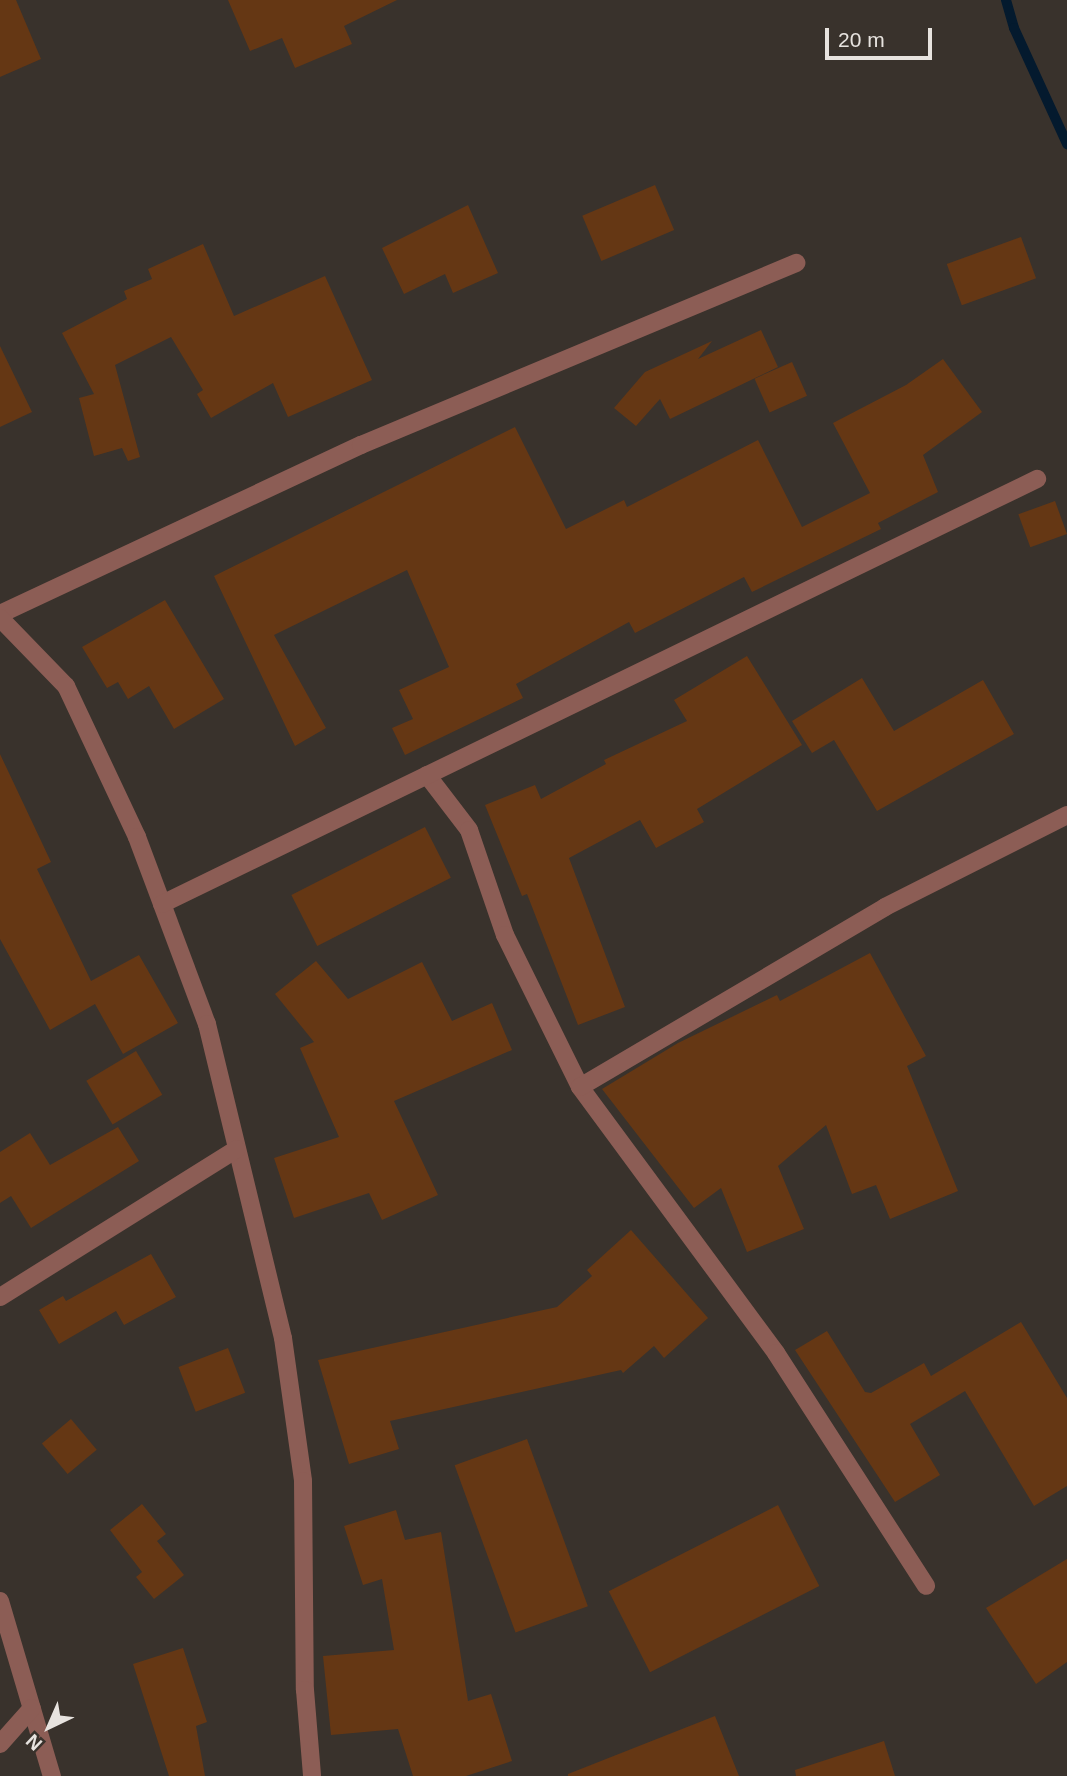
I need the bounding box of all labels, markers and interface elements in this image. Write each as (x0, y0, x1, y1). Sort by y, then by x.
scale bar (829, 14, 936, 58)
text: 20 m (838, 28, 885, 51)
north arrow (14, 1692, 84, 1762)
text: N (22, 1730, 46, 1755)

